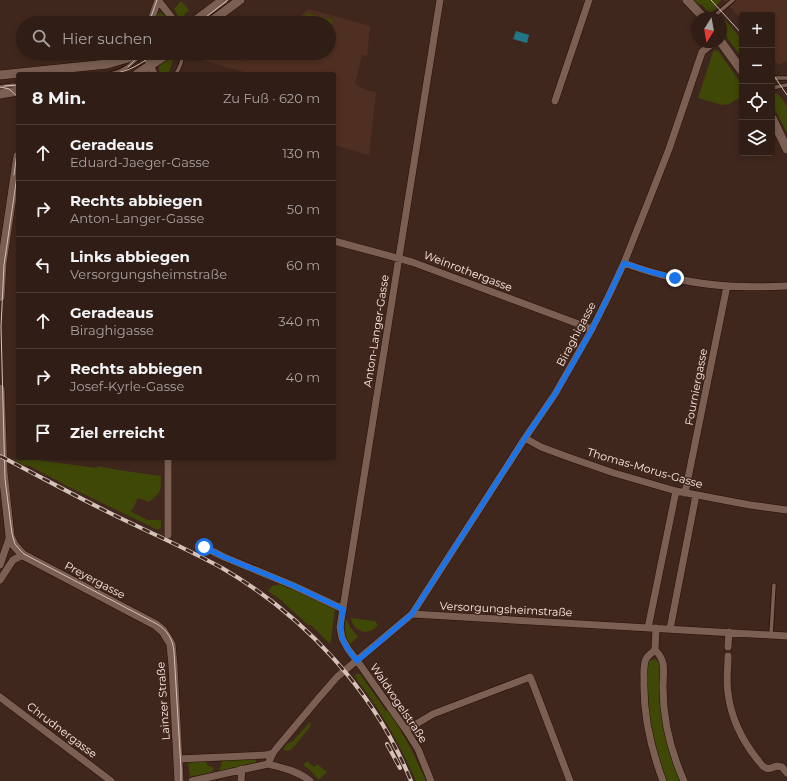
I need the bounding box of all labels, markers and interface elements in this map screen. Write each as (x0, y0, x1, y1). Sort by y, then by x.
north arrow (691, 12, 727, 48)
map controls (739, 12, 775, 156)
button: + (739, 12, 775, 48)
search box (16, 16, 336, 60)
icon: search (30, 27, 52, 49)
text: Hier suchen (62, 29, 152, 48)
button: − (739, 48, 775, 84)
button: locate (739, 84, 775, 120)
text: 8 Min. (32, 88, 86, 108)
text: Zu Fuß · 620 m (223, 90, 320, 106)
button: layers (739, 120, 775, 156)
text: Geradeaus (70, 135, 153, 154)
icon: ahead (32, 142, 54, 164)
text: 130 m (282, 145, 320, 161)
text: Eduard-Jaeger-Gasse (70, 154, 210, 170)
text: Rechts abbiegen (70, 191, 203, 210)
icon: right (32, 198, 54, 220)
text: 50 m (287, 201, 320, 217)
text: Anton-Langer-Gasse (70, 210, 204, 226)
text: Links abbiegen (70, 247, 190, 266)
street label: Weinrothergasse (422, 248, 515, 295)
icon: left (32, 254, 54, 276)
text: 60 m (286, 257, 320, 273)
text: Versorgungsheimstraße (70, 266, 227, 282)
route end (666, 269, 684, 287)
street label: Anton-Langer-Gasse (360, 273, 392, 388)
street label: Biraghigasse (553, 299, 599, 369)
text: Geradeaus (70, 303, 153, 322)
icon: ahead (32, 310, 54, 332)
text: 340 m (278, 313, 320, 329)
text: Biraghigasse (70, 322, 154, 338)
street label: Fourniergasse (682, 347, 710, 427)
text: Rechts abbiegen (70, 359, 203, 378)
icon: right (32, 366, 54, 388)
text: 40 m (286, 369, 320, 385)
text: Josef-Kyrle-Gasse (70, 378, 184, 394)
icon: arrive (32, 422, 54, 444)
text: Ziel erreicht (70, 423, 165, 442)
street label: Thomas-Morus-Gasse (586, 445, 705, 491)
route start (195, 538, 213, 556)
street label: Preyergasse (62, 558, 128, 602)
street label: Versorgungsheimstraße (439, 599, 573, 619)
street label: Lainzer Straße (153, 661, 173, 741)
street label: Waldvogelstraße (367, 661, 431, 746)
street label: Chrudnergasse (24, 699, 100, 761)

